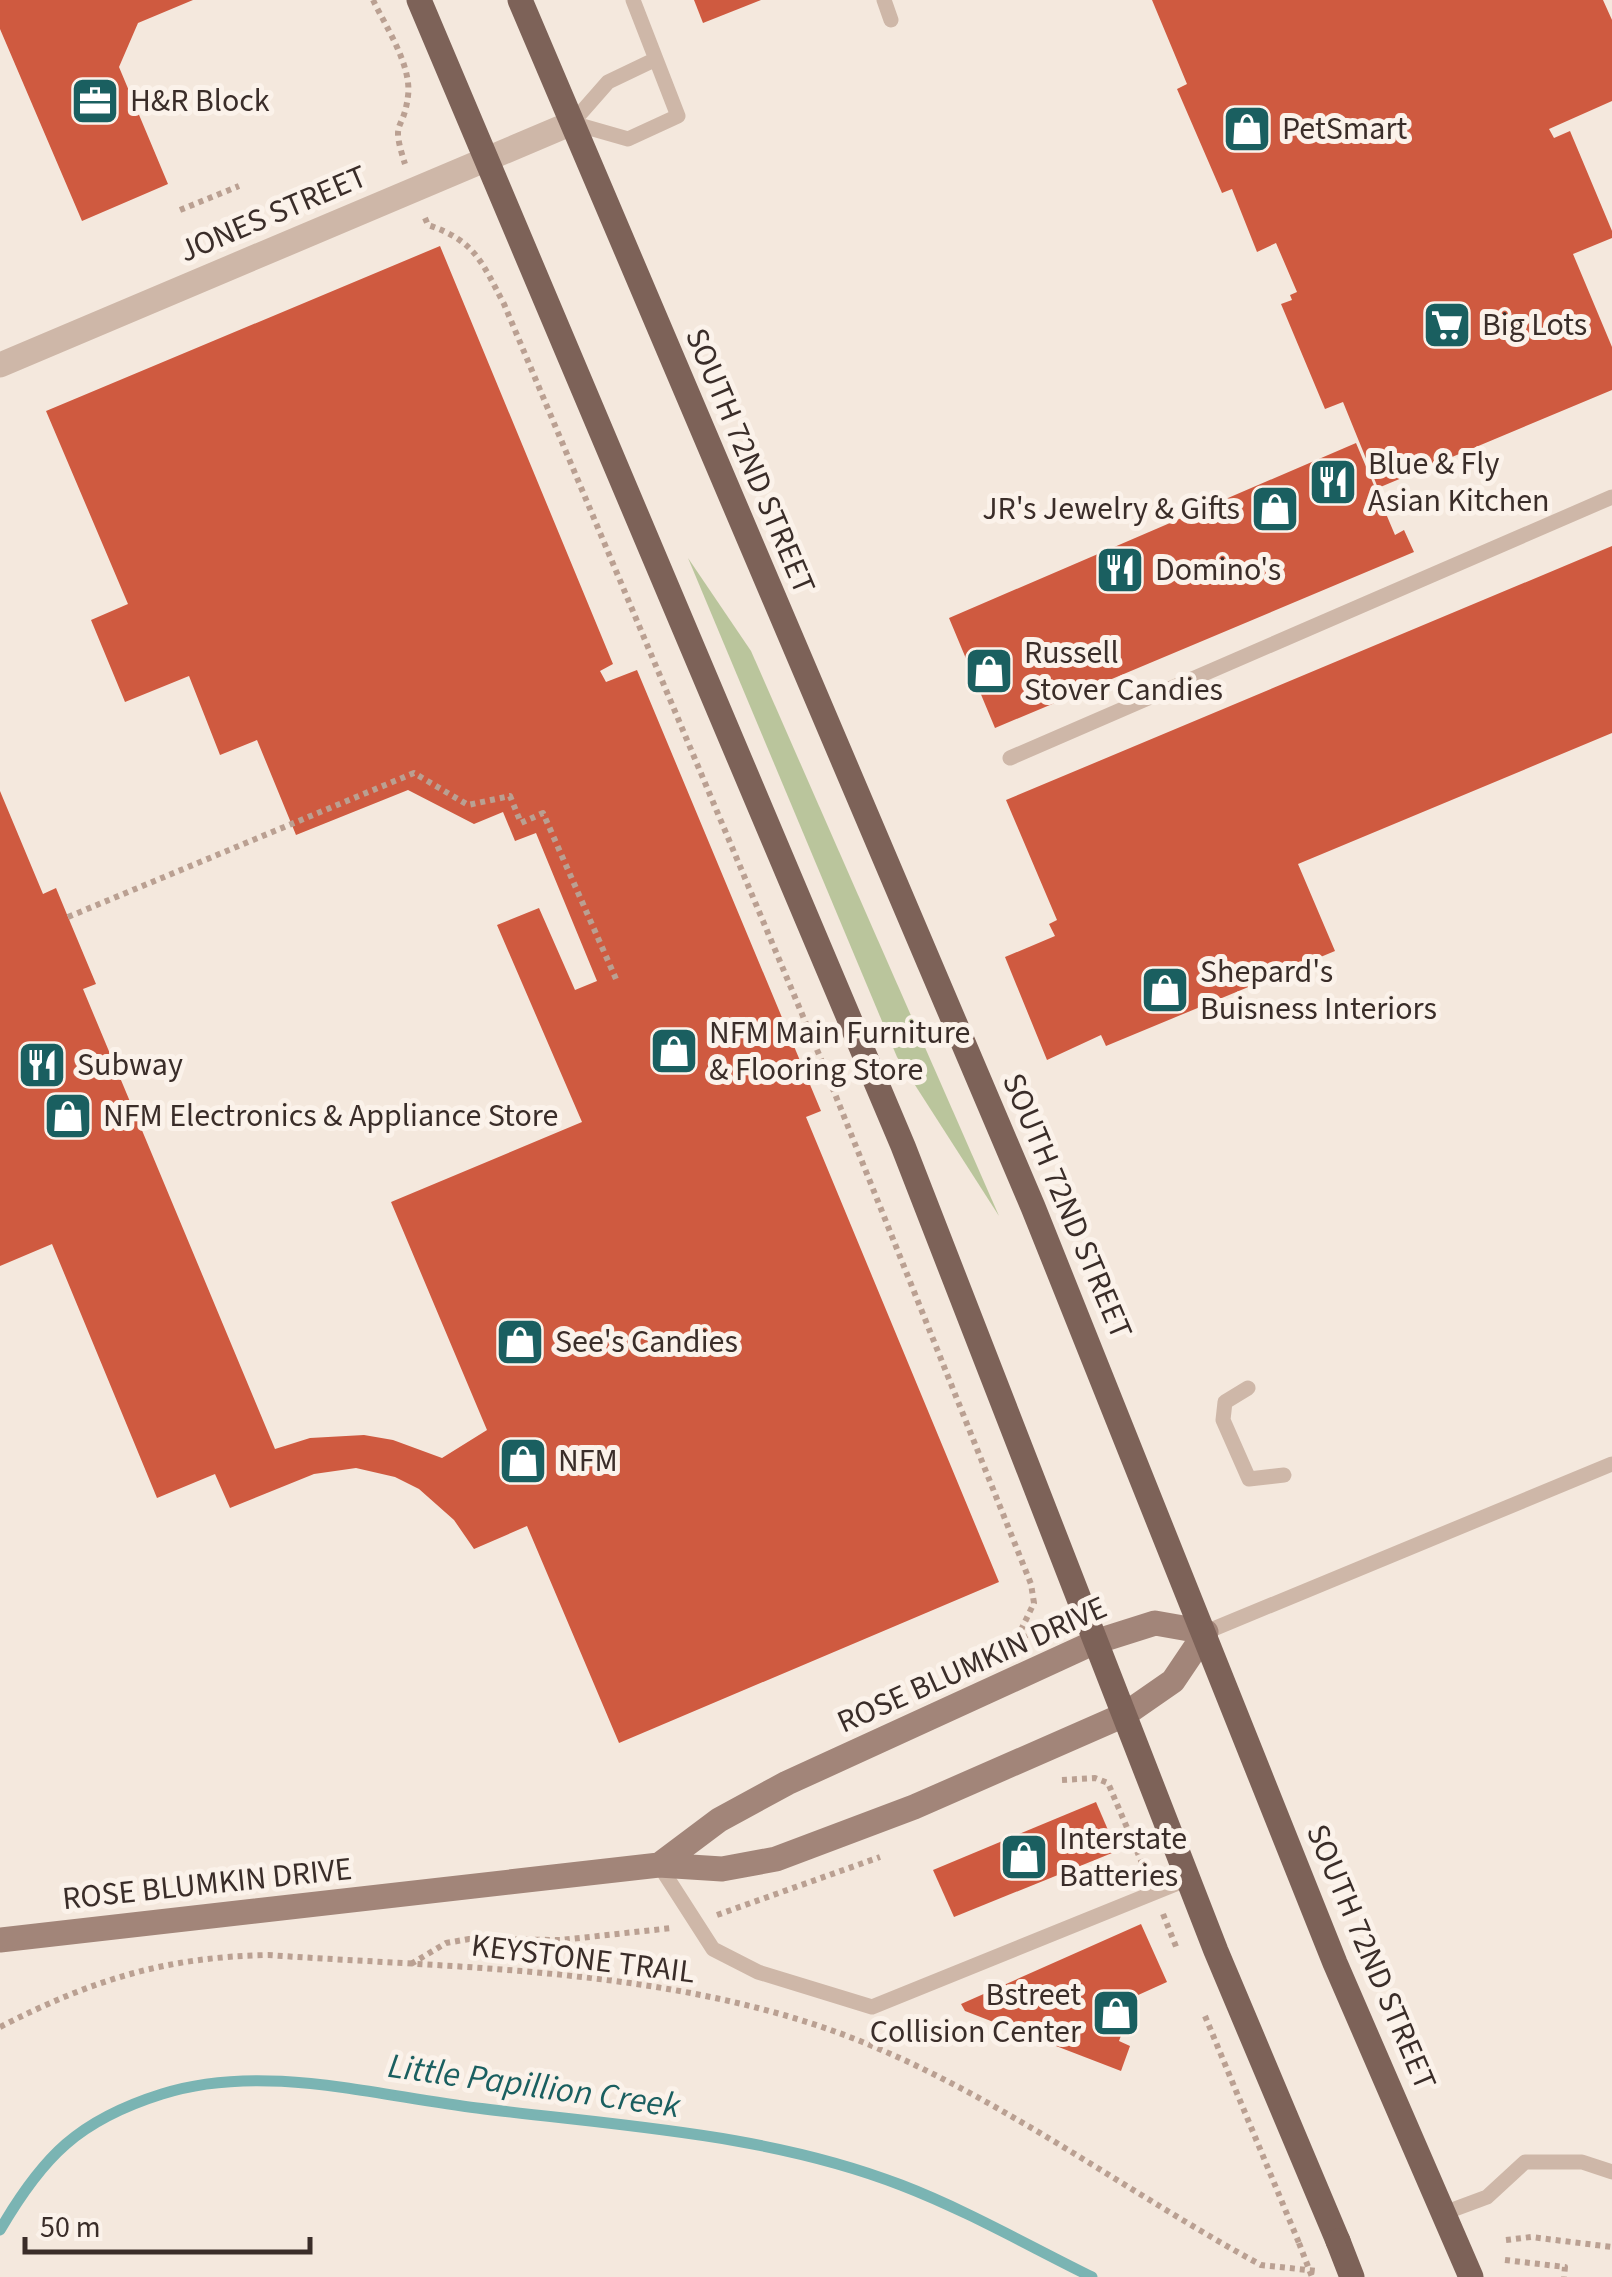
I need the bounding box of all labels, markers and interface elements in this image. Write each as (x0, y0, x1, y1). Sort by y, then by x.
office icon: H&R Block (69, 75, 121, 127)
place label: H&R Block (130, 78, 270, 124)
shop icon: PetSmart (1221, 103, 1273, 155)
place label: PetSmart (1282, 106, 1408, 152)
street label: JONES STREET (172, 154, 374, 274)
supermarket icon: Big Lots (1421, 299, 1473, 351)
place label: Big Lots (1482, 302, 1587, 348)
street label: SOUTH 72ND STREET (673, 321, 827, 601)
place label: Blue & Fly Asian Kitchen (1368, 441, 1550, 524)
restaurant icon: Blue & Fly Asian Kitchen (1307, 456, 1359, 508)
shop icon: JR's Jewelry & Gifts (1249, 483, 1301, 535)
place label: JR's Jewelry & Gifts (982, 486, 1240, 532)
restaurant icon: Domino's (1094, 544, 1146, 596)
place label: Domino's (1155, 547, 1281, 593)
place label: Russell Stover Candies (1024, 630, 1223, 713)
shop icon: Russell Stover Candies (963, 645, 1015, 697)
place label: Shepard's Buisness Interiors (1200, 949, 1437, 1032)
shop icon: Shepard's Buisness Interiors (1139, 964, 1191, 1016)
place label: NFM Main Furniture & Flooring Store (709, 1010, 970, 1093)
shop icon: NFM Main Furniture & Flooring Store (648, 1025, 700, 1077)
restaurant icon: Subway (16, 1039, 68, 1091)
place label: Subway (77, 1042, 183, 1088)
street label: SOUTH 72ND STREET (990, 1066, 1144, 1346)
shop icon: NFM Electronics & Appliance Store (42, 1090, 94, 1142)
place label: NFM Electronics & Appliance Store (103, 1093, 558, 1139)
shop icon: See's Candies (494, 1316, 546, 1368)
place label: See's Candies (555, 1319, 738, 1365)
shop icon: NFM (497, 1435, 549, 1487)
place label: NFM (558, 1438, 618, 1484)
street label: ROSE BLUMKIN DRIVE (830, 1585, 1114, 1745)
place label: Interstate Batteries (1059, 1816, 1187, 1899)
street label: SOUTH 72ND STREET (1294, 1817, 1448, 2097)
shop icon: Interstate Batteries (998, 1831, 1050, 1883)
street label: ROSE BLUMKIN DRIVE (60, 1846, 354, 1922)
street label: KEYSTONE TRAIL (469, 1922, 697, 1996)
place label: Bstreet Collision Center (870, 1972, 1082, 2055)
shop icon: Bstreet Collision Center (1090, 1987, 1142, 2039)
water label: Little Papillion Creek (385, 2041, 684, 2131)
scale bar (25, 2192, 310, 2254)
text: 50 m (40, 2206, 101, 2249)

